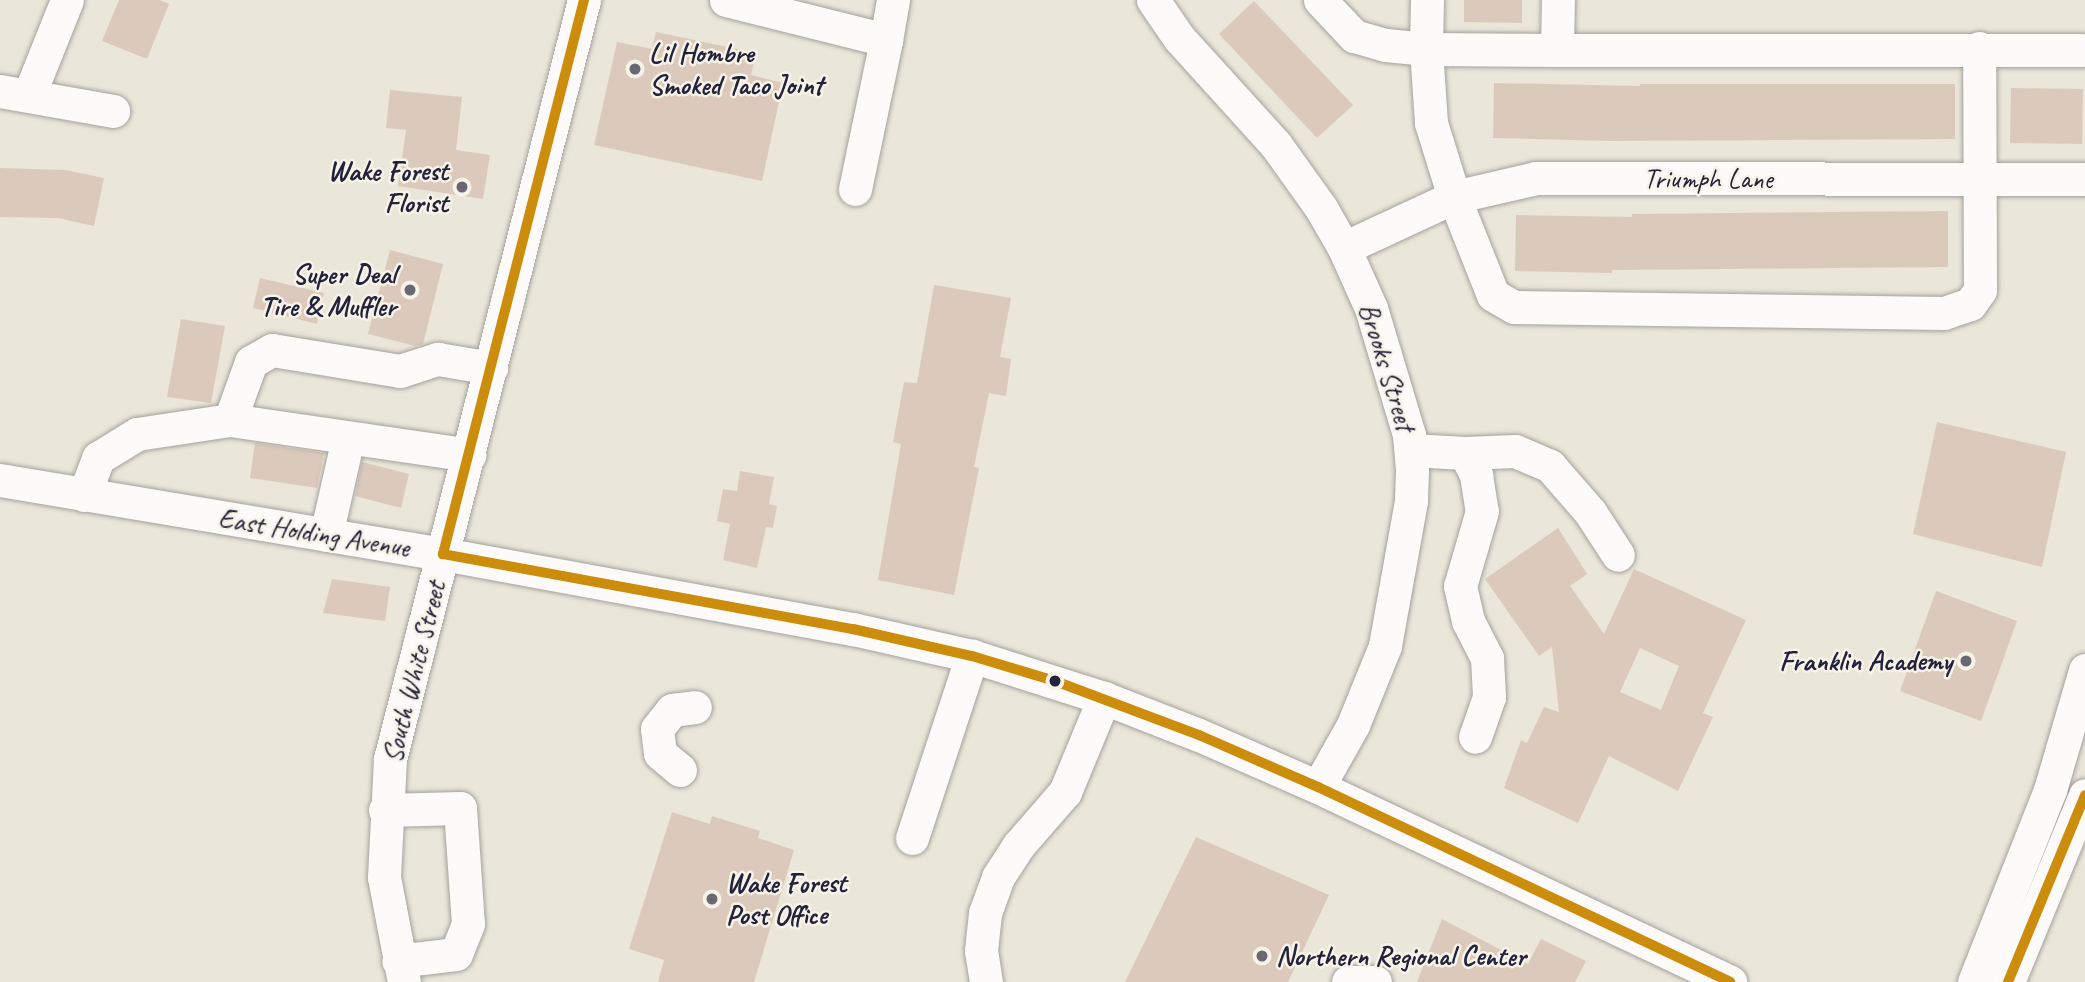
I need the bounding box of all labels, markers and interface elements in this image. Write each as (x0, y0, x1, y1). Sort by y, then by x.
place label: Lil Hombre Smoked Taco Joint (649, 36, 824, 102)
marker: Lil Hombre Smoked Taco Joint (627, 61, 643, 77)
place label: Wake Forest Florist (328, 154, 448, 220)
street label: Triumph Lane (1643, 162, 1773, 196)
marker: Wake Forest Florist (454, 179, 470, 195)
place label: Super Deal Tire & Muffler (260, 257, 396, 323)
marker: Super Deal Tire & Muffler (402, 282, 418, 298)
street label: Brooks Street (1352, 299, 1422, 435)
street label: East Holding Avenue (216, 501, 412, 565)
street label: South White Street (375, 577, 453, 767)
place label: Franklin Academy (1780, 644, 1952, 678)
marker: Franklin Academy (1958, 653, 1974, 669)
unlabelled marker (1048, 674, 1062, 688)
place label: Wake Forest Post Office (726, 866, 846, 932)
marker: Wake Forest Post Office (704, 891, 720, 907)
place label: Northern Regional Center (1276, 939, 1526, 973)
marker: Northern Regional Center (1254, 948, 1270, 964)

